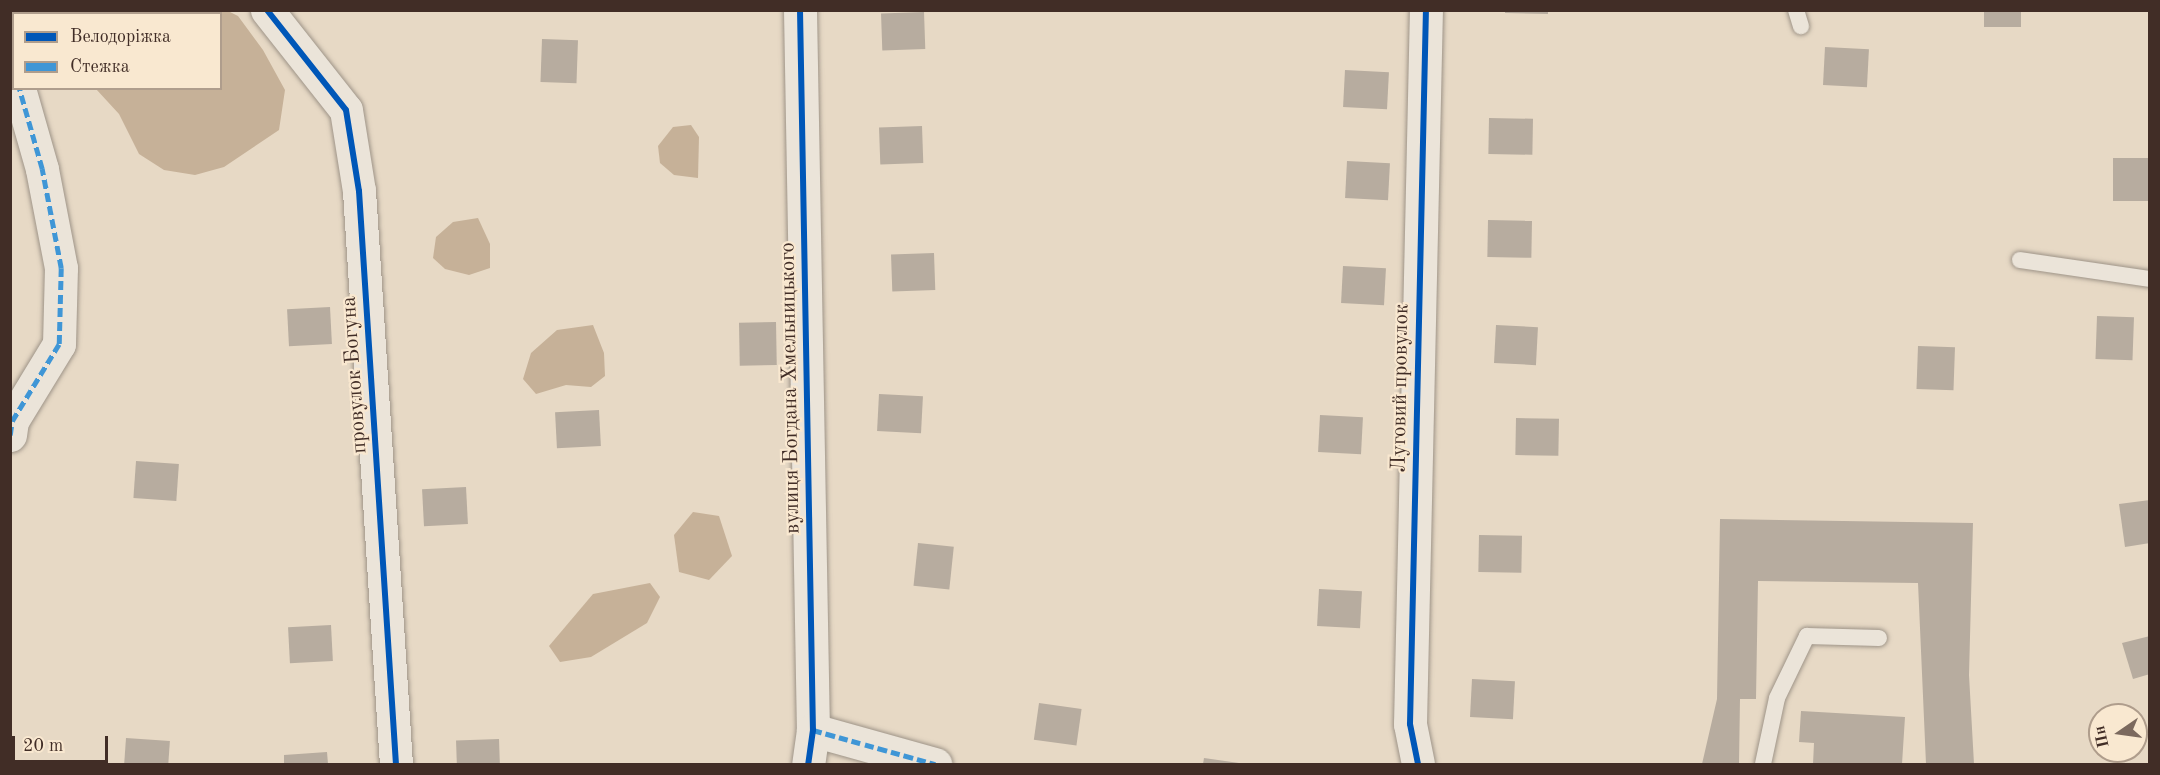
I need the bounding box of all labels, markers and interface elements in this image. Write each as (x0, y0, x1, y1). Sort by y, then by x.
legend (12, 12, 222, 90)
text: Велодоріжка (70, 28, 171, 46)
text: Стежка (70, 58, 130, 76)
street label: вулиця Богдана Хмельницького (776, 242, 806, 534)
street label: провулок Богуна (337, 295, 373, 455)
street label: Луговий провулок (1387, 303, 1415, 473)
north arrow (2088, 703, 2148, 763)
scale bar (15, 724, 111, 762)
text: Пн (2092, 724, 2113, 749)
text: 20 m (23, 737, 63, 755)

